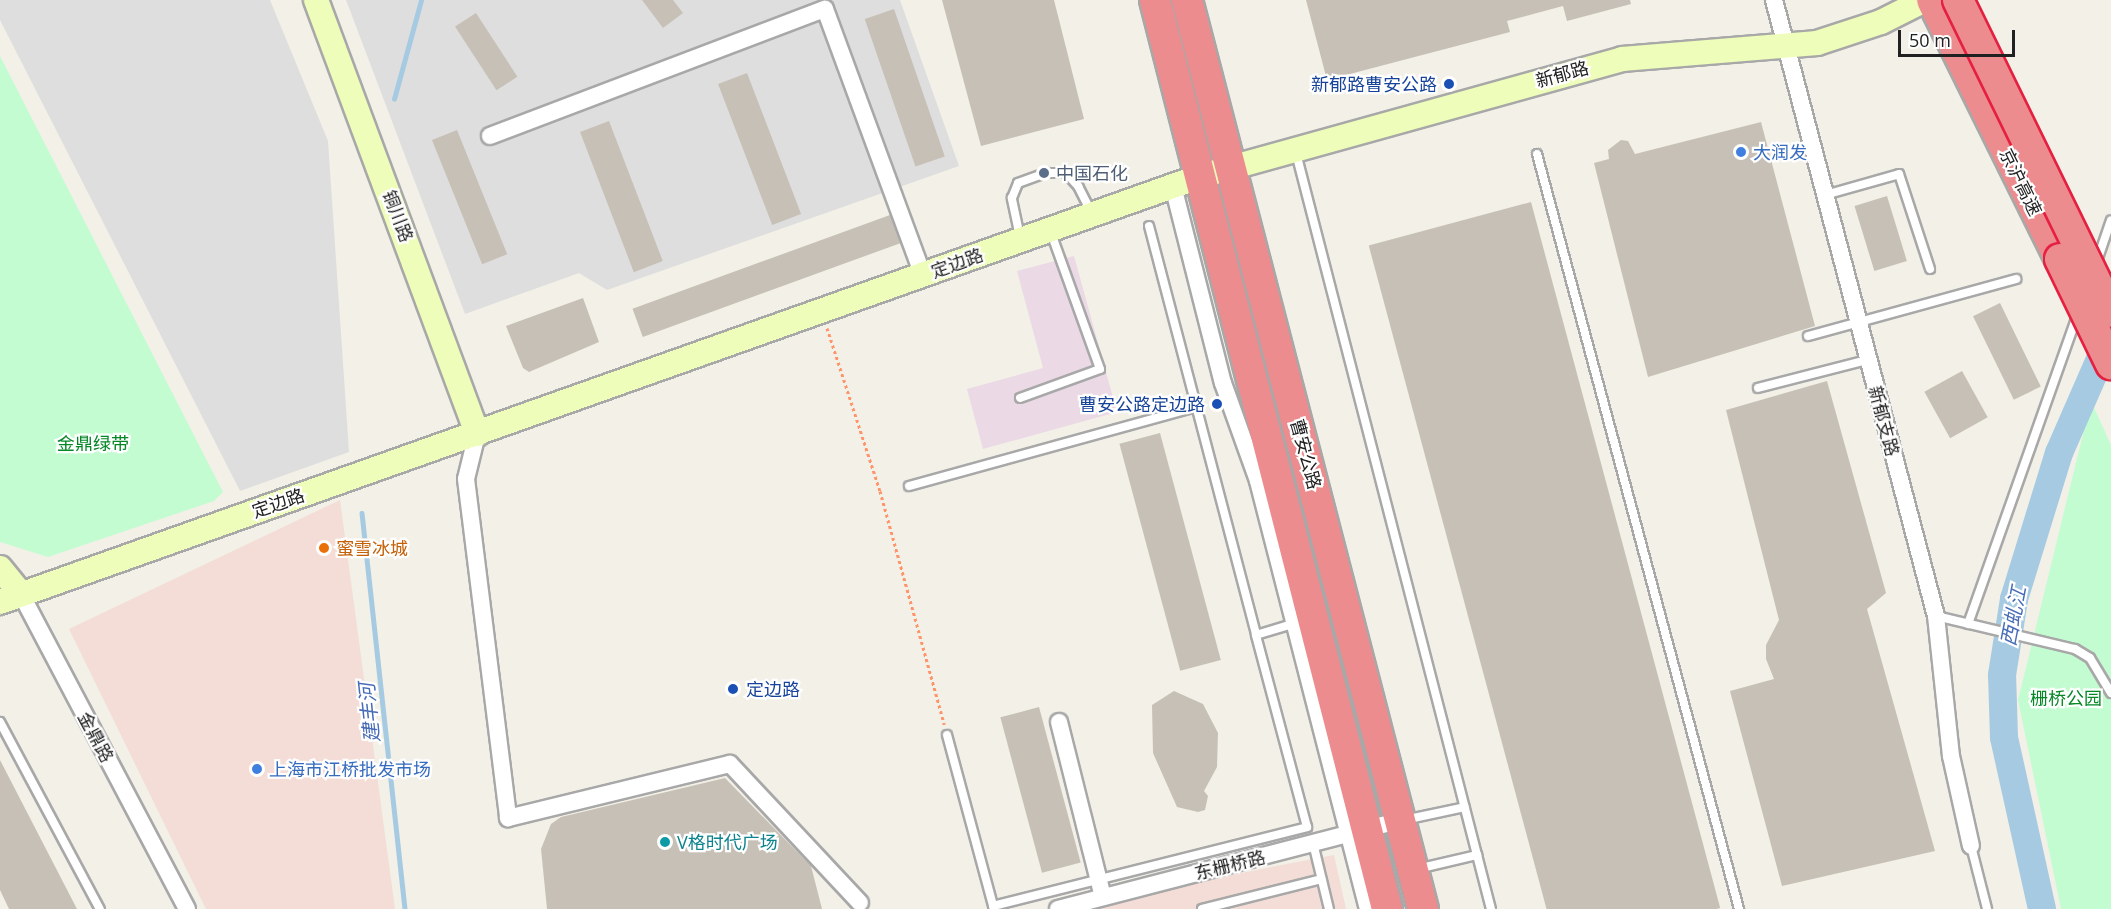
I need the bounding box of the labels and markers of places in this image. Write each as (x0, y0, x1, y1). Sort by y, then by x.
place label: 新郁路曹安公路 (1311, 73, 1437, 95)
marker: 新郁路曹安公路 (1442, 77, 1456, 91)
place label: 大润发 (1753, 141, 1807, 163)
marker: 大润发 (1734, 145, 1748, 159)
place label: 中国石化 (1056, 162, 1128, 184)
marker: 中国石化 (1037, 166, 1051, 180)
place label: 曹安公路定边路 (1079, 393, 1205, 415)
marker: 曹安公路定边路 (1210, 397, 1224, 411)
place label: 蜜雪冰城 (336, 537, 408, 559)
marker: 蜜雪冰城 (317, 541, 331, 555)
place label: 定边路 (746, 678, 800, 700)
marker: 定边路 (724, 680, 742, 698)
place label: 上海市江桥批发市场 (269, 758, 431, 780)
marker: 上海市江桥批发市场 (250, 762, 264, 776)
place label: V格时代广场 (677, 831, 778, 853)
marker: V格时代广场 (658, 835, 672, 849)

